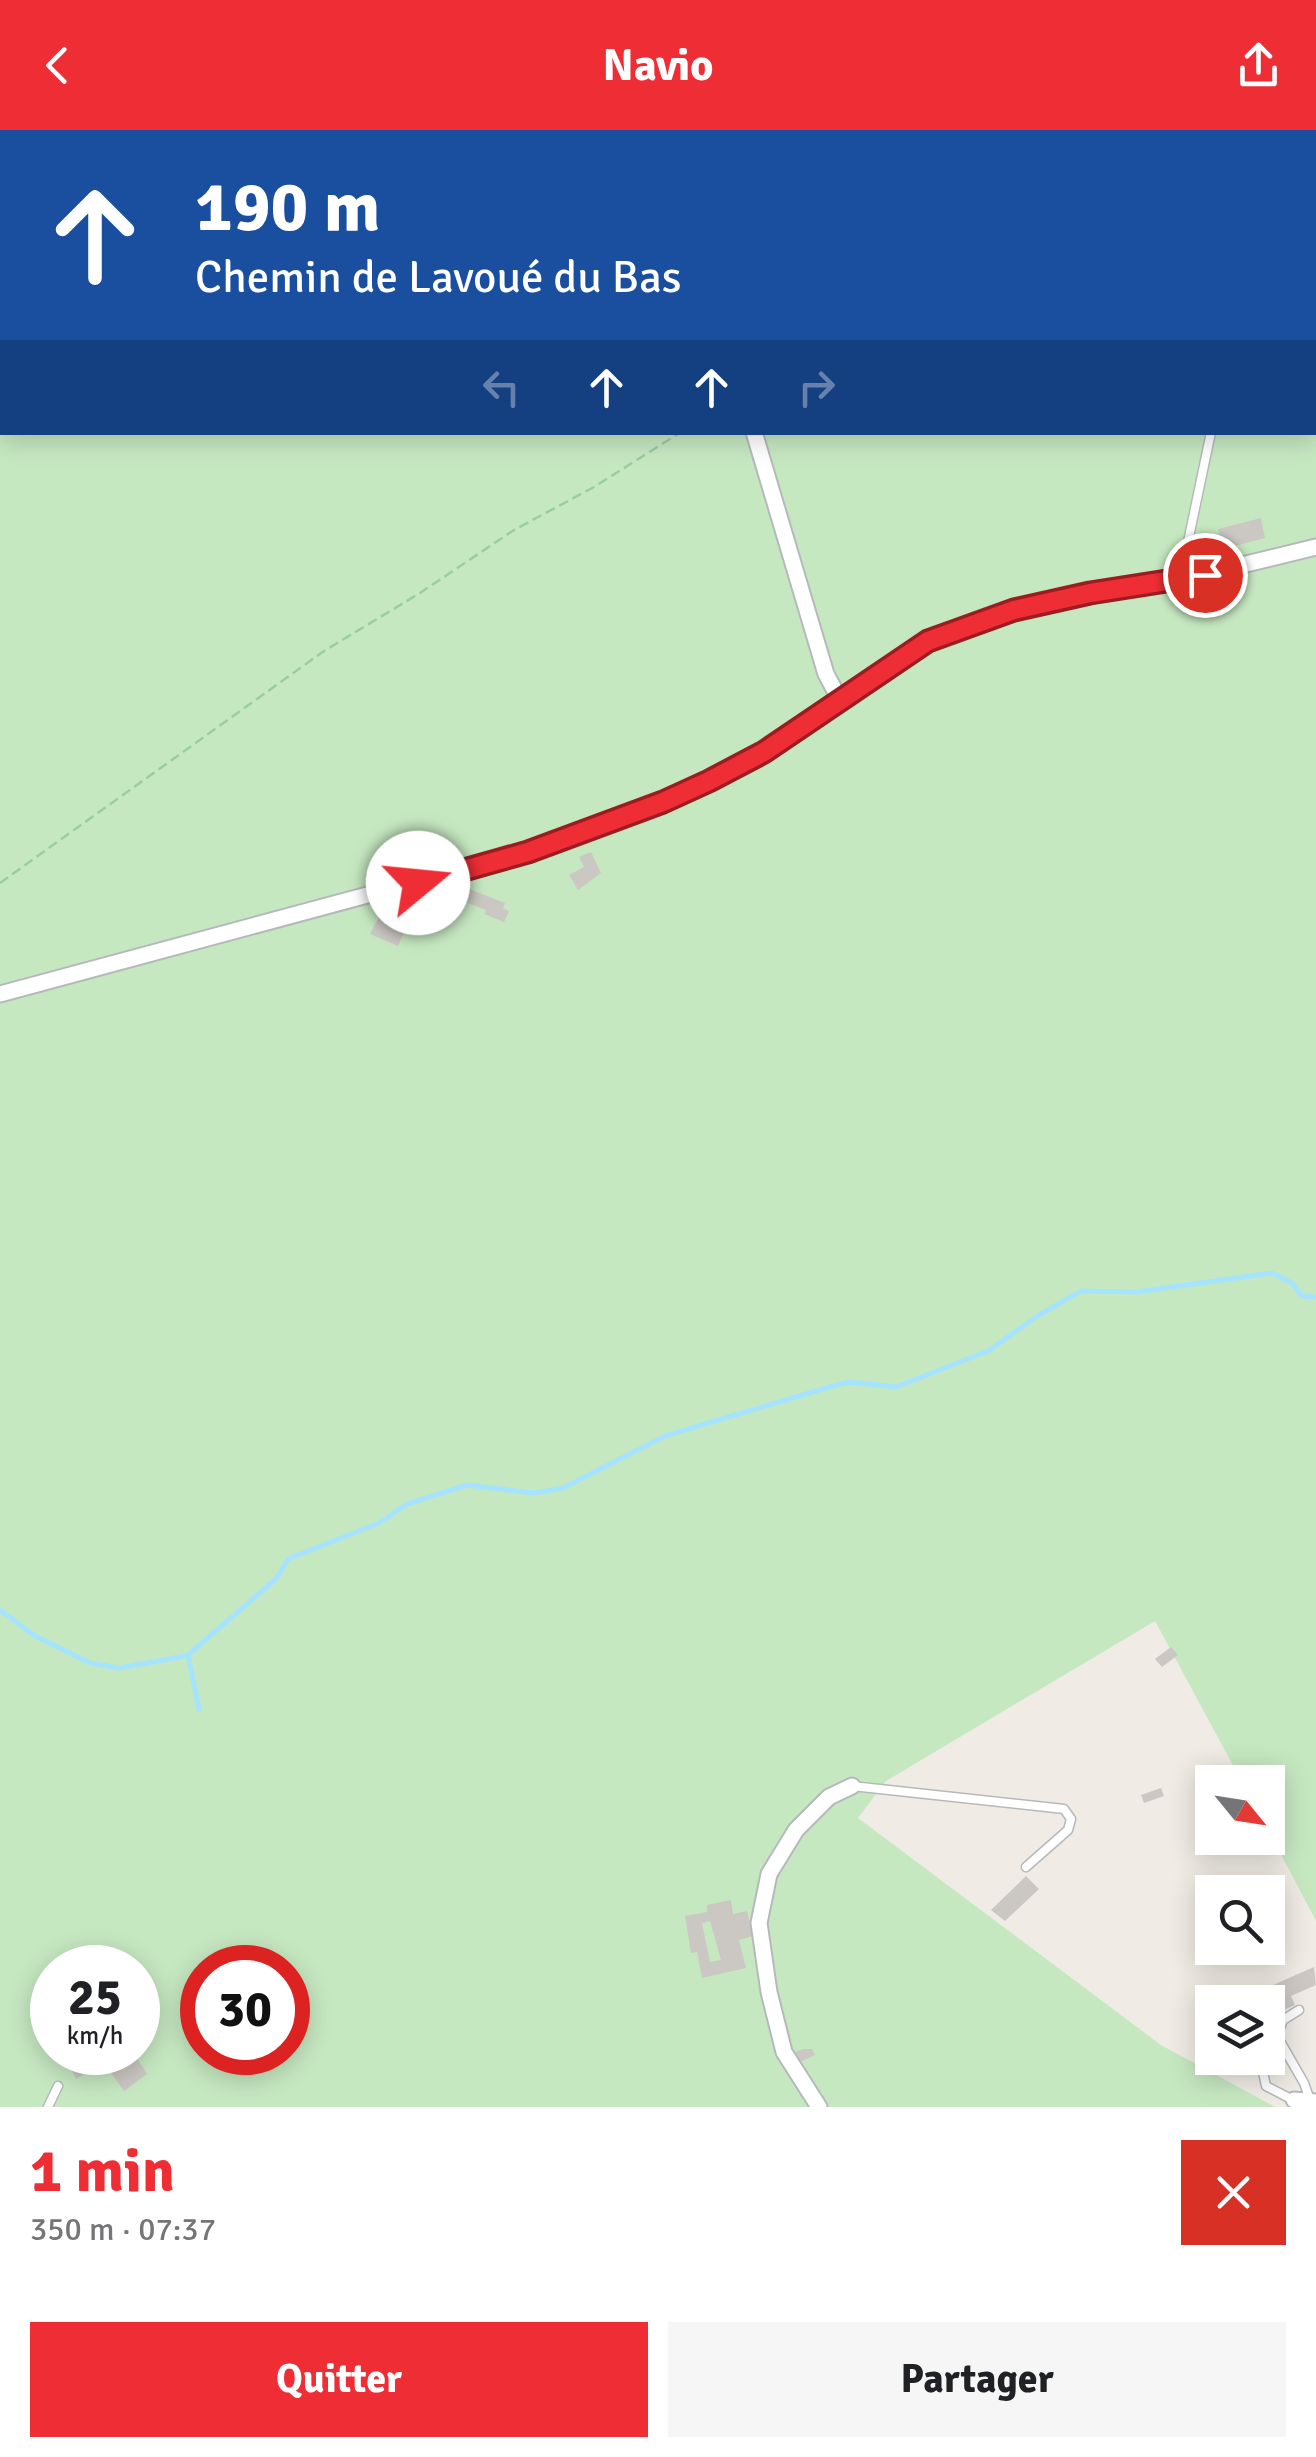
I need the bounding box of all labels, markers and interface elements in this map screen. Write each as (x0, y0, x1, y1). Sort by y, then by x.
icon: back (30, 38, 85, 93)
text: Navio (602, 38, 714, 93)
icon: share (1231, 38, 1286, 93)
text: 190 m (195, 164, 380, 250)
icon: ahead (30, 170, 160, 300)
text: Chemin de Lavoué du Bas (195, 250, 681, 305)
icon: left (474, 360, 529, 415)
icon: ahead (579, 360, 634, 415)
icon: ahead (684, 360, 739, 415)
icon: right (789, 360, 844, 415)
pin (1163, 533, 1248, 618)
icon: arrive (1178, 548, 1233, 603)
position arrow (366, 831, 470, 935)
north arrow (1195, 1765, 1285, 1855)
map controls (1195, 1765, 1285, 2075)
button: search (1195, 1875, 1285, 1965)
speed limit sign: 30 (180, 1945, 310, 2075)
text: 25 (68, 1967, 122, 2029)
button: layers (1195, 1985, 1285, 2075)
text: km/h (67, 2020, 123, 2051)
text: 1 min (30, 2135, 175, 2209)
button: close (1181, 2140, 1286, 2245)
text: 350 m · 07:37 (30, 2210, 216, 2249)
button: Quitter (30, 2322, 648, 2437)
button: Partager (668, 2322, 1286, 2437)

